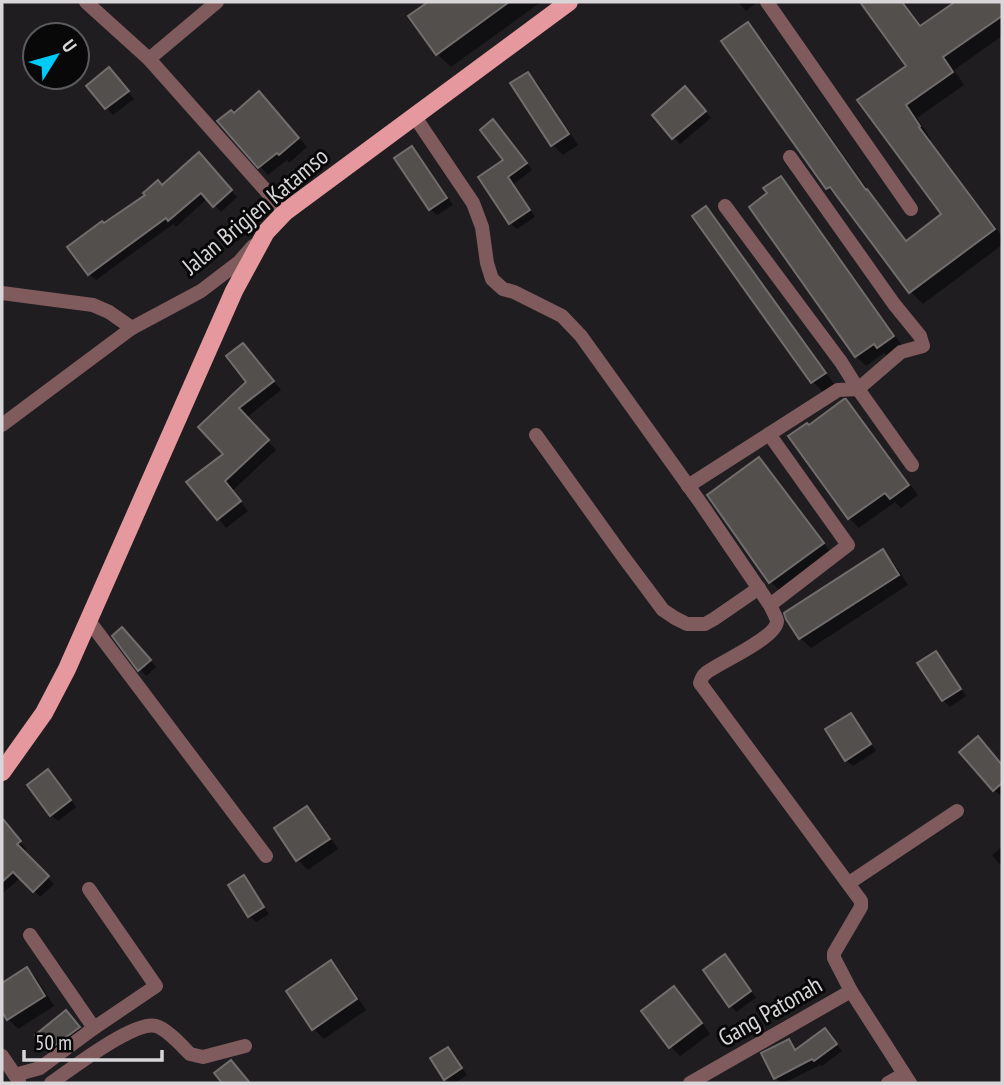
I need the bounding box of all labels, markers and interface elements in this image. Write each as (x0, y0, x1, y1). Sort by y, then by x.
north arrow (21, 21, 91, 91)
text: U (57, 35, 82, 57)
street label: Jalan Brigjen Katamso (175, 141, 335, 282)
street label: Gang Patonah (713, 969, 827, 1053)
scale bar (24, 1018, 163, 1062)
text: 50 m (35, 1029, 72, 1056)

